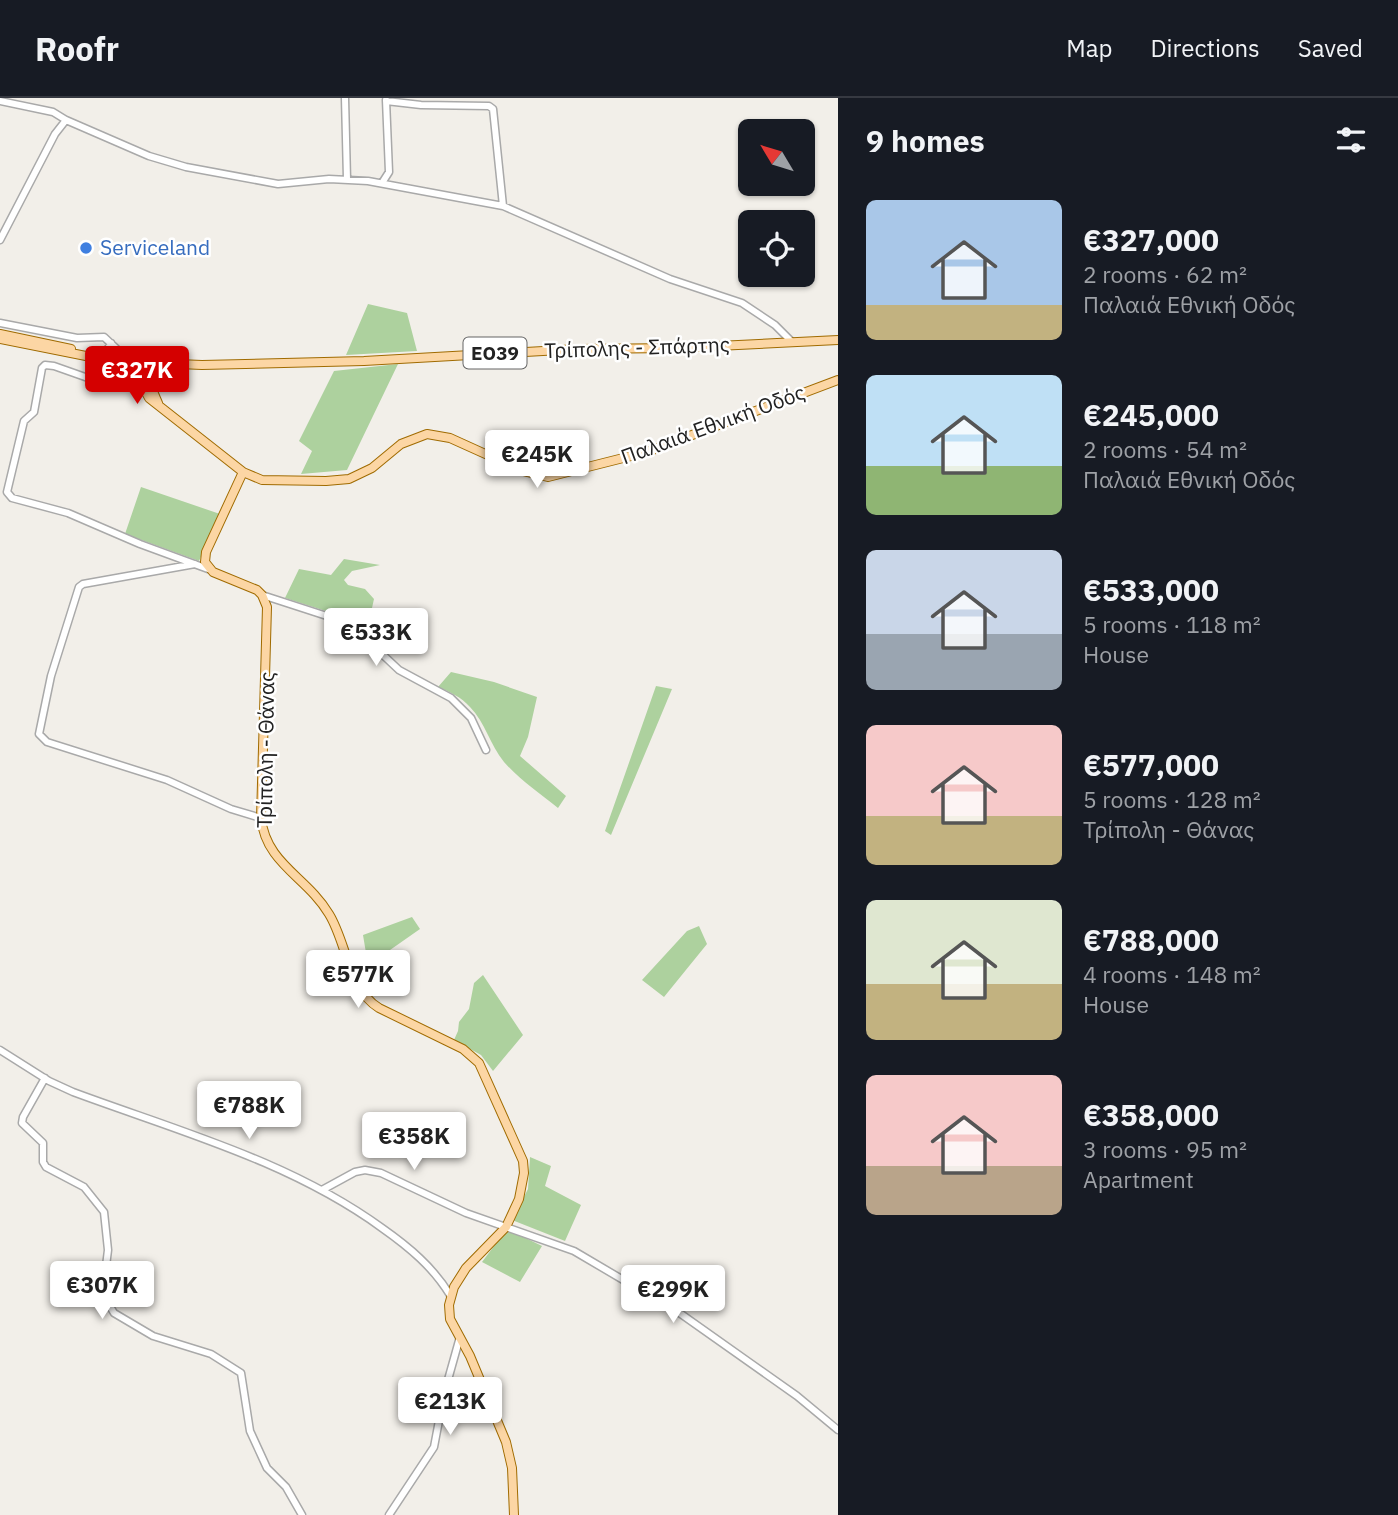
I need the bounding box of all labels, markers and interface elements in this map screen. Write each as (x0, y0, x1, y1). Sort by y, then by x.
text: Roofr (35, 27, 119, 70)
text: Map (1066, 32, 1112, 64)
text: Directions (1150, 32, 1260, 64)
text: Saved (1298, 32, 1363, 64)
north arrow (738, 119, 816, 196)
map controls (738, 119, 815, 287)
text: 9 homes (866, 121, 985, 160)
icon: filters (1332, 121, 1370, 159)
button: locate (738, 210, 815, 287)
text: €327,000 (1083, 220, 1219, 259)
icon: home (922, 228, 1006, 312)
place label: Serviceland (100, 233, 210, 261)
marker: Serviceland (78, 240, 94, 256)
text: 2 rooms · 62 m² (1083, 259, 1247, 289)
text: Παλαιά Εθνική Οδός (1083, 289, 1295, 319)
street label: Τρίπολης - Σπάρτης (544, 330, 730, 364)
road number: ΕΟ39 (463, 338, 526, 368)
pin: €327K (88, 346, 186, 406)
text: €327K (101, 354, 173, 384)
street label: Παλαιά Εθνική Οδός (617, 378, 809, 470)
text: €245,000 (1083, 395, 1219, 434)
icon: home (922, 403, 1006, 487)
pin: €245K (488, 430, 586, 490)
text: 2 rooms · 54 m² (1083, 434, 1247, 464)
text: €245K (501, 438, 573, 468)
text: Παλαιά Εθνική Οδός (1083, 464, 1295, 494)
text: €533,000 (1083, 570, 1219, 609)
icon: home (922, 578, 1006, 662)
pin: €533K (327, 608, 425, 668)
text: 5 rooms · 118 m² (1083, 609, 1261, 639)
text: €533K (340, 616, 412, 646)
text: House (1083, 639, 1149, 669)
street label: Τρίπολη - Θάνας (250, 672, 280, 828)
text: €577,000 (1083, 745, 1219, 784)
icon: home (922, 753, 1006, 837)
text: 5 rooms · 128 m² (1083, 784, 1261, 814)
text: Τρίπολη - Θάνας (1083, 814, 1254, 844)
text: €788,000 (1083, 920, 1219, 959)
icon: home (922, 928, 1006, 1012)
pin: €577K (309, 950, 407, 1010)
text: €577K (322, 958, 394, 988)
text: 4 rooms · 148 m² (1083, 959, 1261, 989)
text: House (1083, 989, 1149, 1019)
pin: €788K (200, 1082, 298, 1141)
text: €788K (213, 1089, 285, 1119)
text: €358,000 (1083, 1095, 1219, 1134)
icon: home (922, 1103, 1006, 1187)
pin: €358K (365, 1112, 463, 1172)
text: €358K (378, 1120, 450, 1150)
text: 3 rooms · 95 m² (1083, 1134, 1247, 1164)
text: Apartment (1083, 1164, 1194, 1194)
pin: €307K (53, 1262, 151, 1321)
pin: €299K (624, 1266, 722, 1325)
text: €307K (66, 1269, 138, 1299)
text: €299K (637, 1273, 709, 1303)
pin: €213K (401, 1378, 499, 1437)
text: €213K (414, 1385, 486, 1415)

